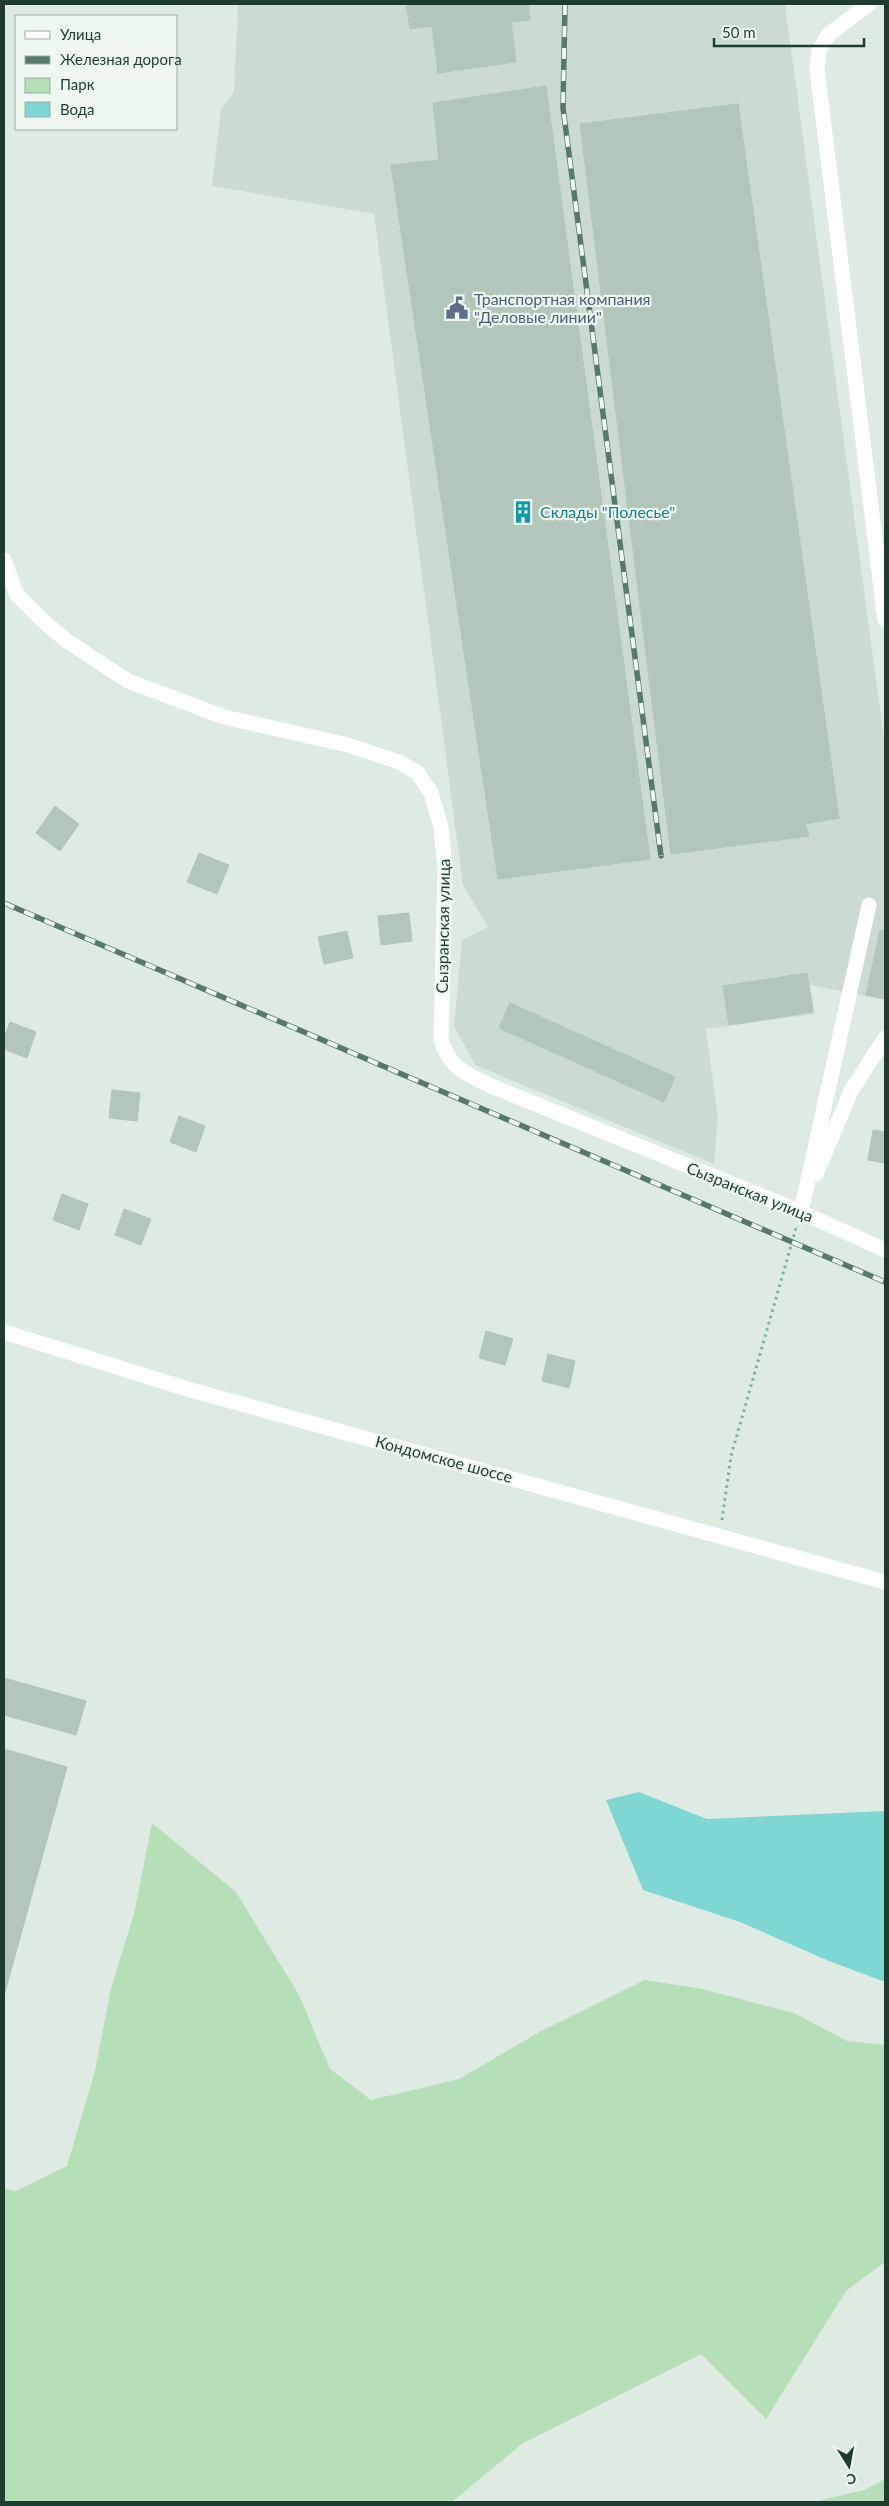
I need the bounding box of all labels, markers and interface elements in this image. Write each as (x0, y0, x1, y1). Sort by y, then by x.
legend (15, 15, 178, 130)
scale bar (714, 15, 864, 47)
text: 50 m (722, 23, 756, 41)
text: Улица (60, 25, 101, 43)
text: Железная дорога (60, 50, 182, 68)
text: Парк (60, 75, 95, 93)
text: Вода (60, 100, 95, 118)
place label: Транспортная компания "Деловые линии" (474, 289, 650, 326)
public building icon: Транспортная компания "Деловые линии" (444, 295, 470, 321)
building icon: Склады "Полесье" (510, 499, 536, 525)
place label: Склады "Полесье" (540, 502, 675, 521)
street label: Сызранская улица (432, 858, 453, 994)
street label: Сызранская улица (684, 1157, 816, 1226)
street label: Кондомское шоссе (373, 1431, 515, 1486)
north arrow (824, 2441, 874, 2491)
text: С (845, 2470, 858, 2489)

